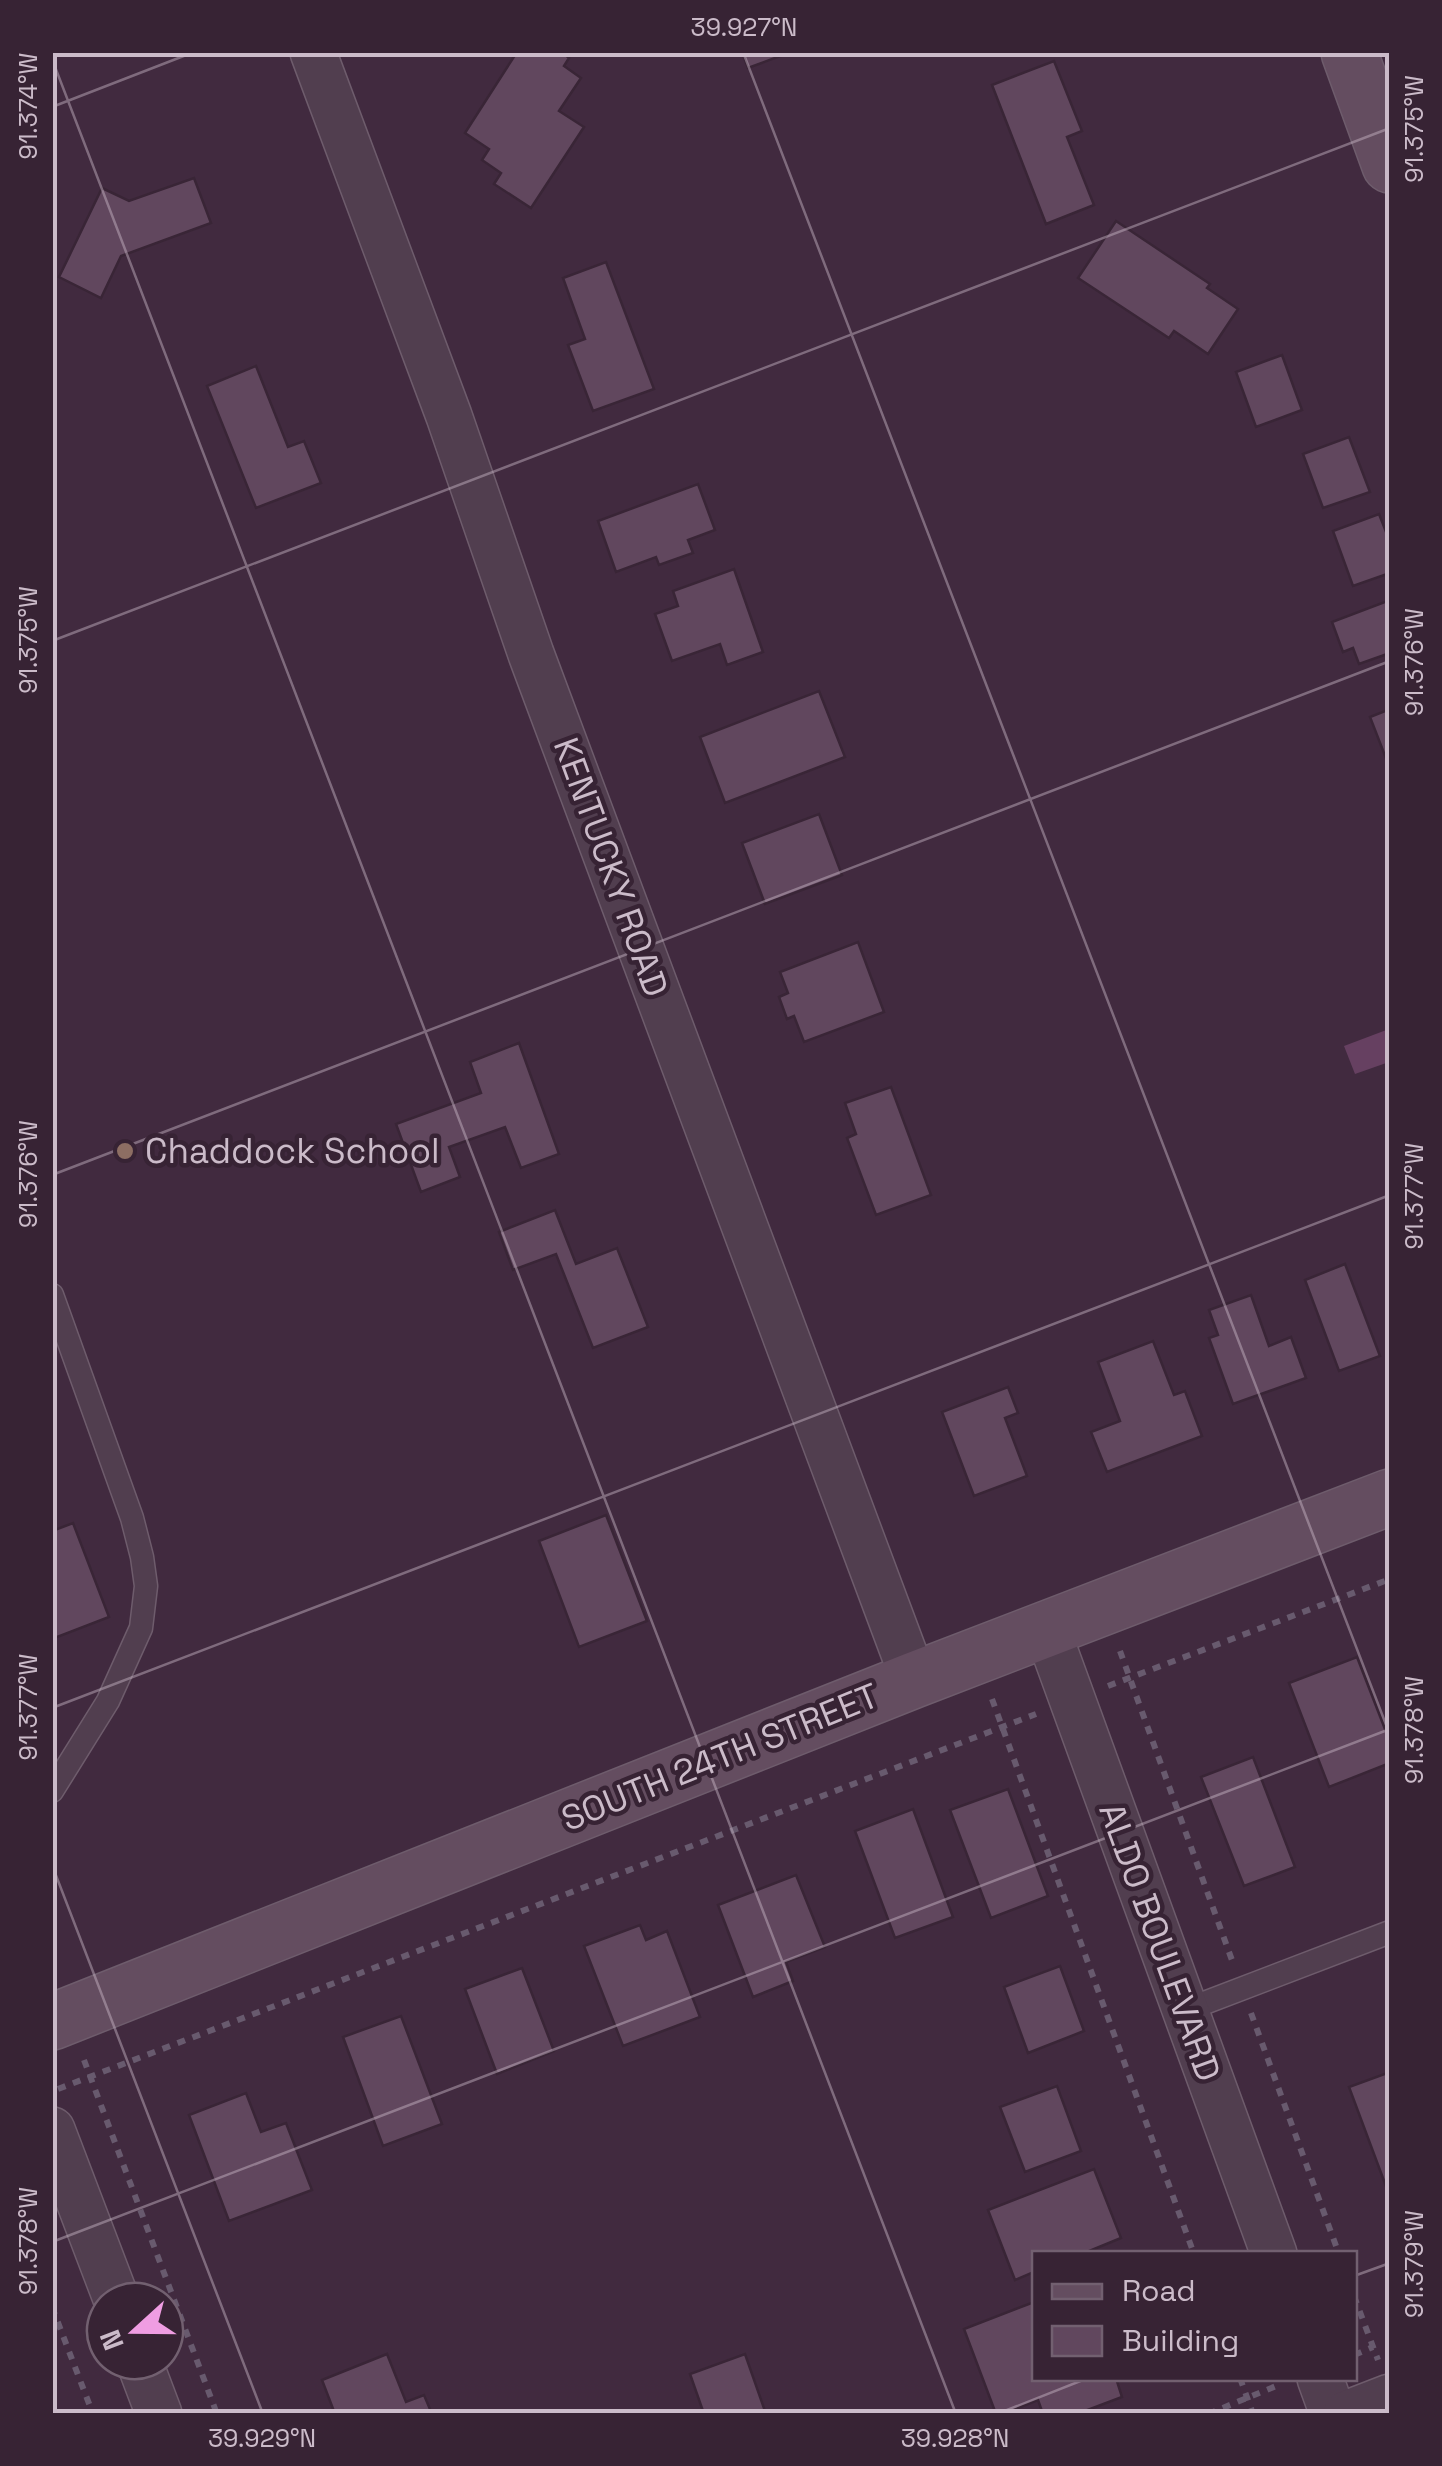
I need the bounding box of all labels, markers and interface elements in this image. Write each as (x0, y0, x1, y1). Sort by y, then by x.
text: 39.927°N (691, 11, 797, 43)
text: 91.374°W (12, 53, 44, 159)
text: 91.375°W (1398, 75, 1430, 183)
text: 91.375°W (12, 586, 44, 694)
text: 91.376°W (1398, 608, 1430, 716)
street label: KENTUCKY ROAD (544, 732, 678, 1002)
text: 91.376°W (12, 1120, 44, 1228)
place label: Chaddock School (145, 1129, 440, 1173)
marker: Chaddock School (114, 1140, 136, 1162)
text: 91.377°W (1398, 1143, 1430, 1249)
text: 91.377°W (12, 1654, 44, 1760)
street label: SOUTH 24TH STREET (555, 1673, 885, 1841)
text: 91.378°W (1398, 1676, 1430, 1784)
street label: ALDO BOULEVARD (1089, 1797, 1231, 2087)
text: 91.378°W (12, 2187, 44, 2295)
text: 91.379°W (1398, 2210, 1430, 2318)
legend (1032, 2251, 1357, 2381)
text: Road (1122, 2271, 1196, 2310)
north arrow (85, 2281, 185, 2381)
text: Building (1122, 2321, 1239, 2360)
text: N (91, 2325, 132, 2355)
text: 39.929°N (208, 2422, 316, 2454)
text: 39.928°N (901, 2422, 1009, 2454)

